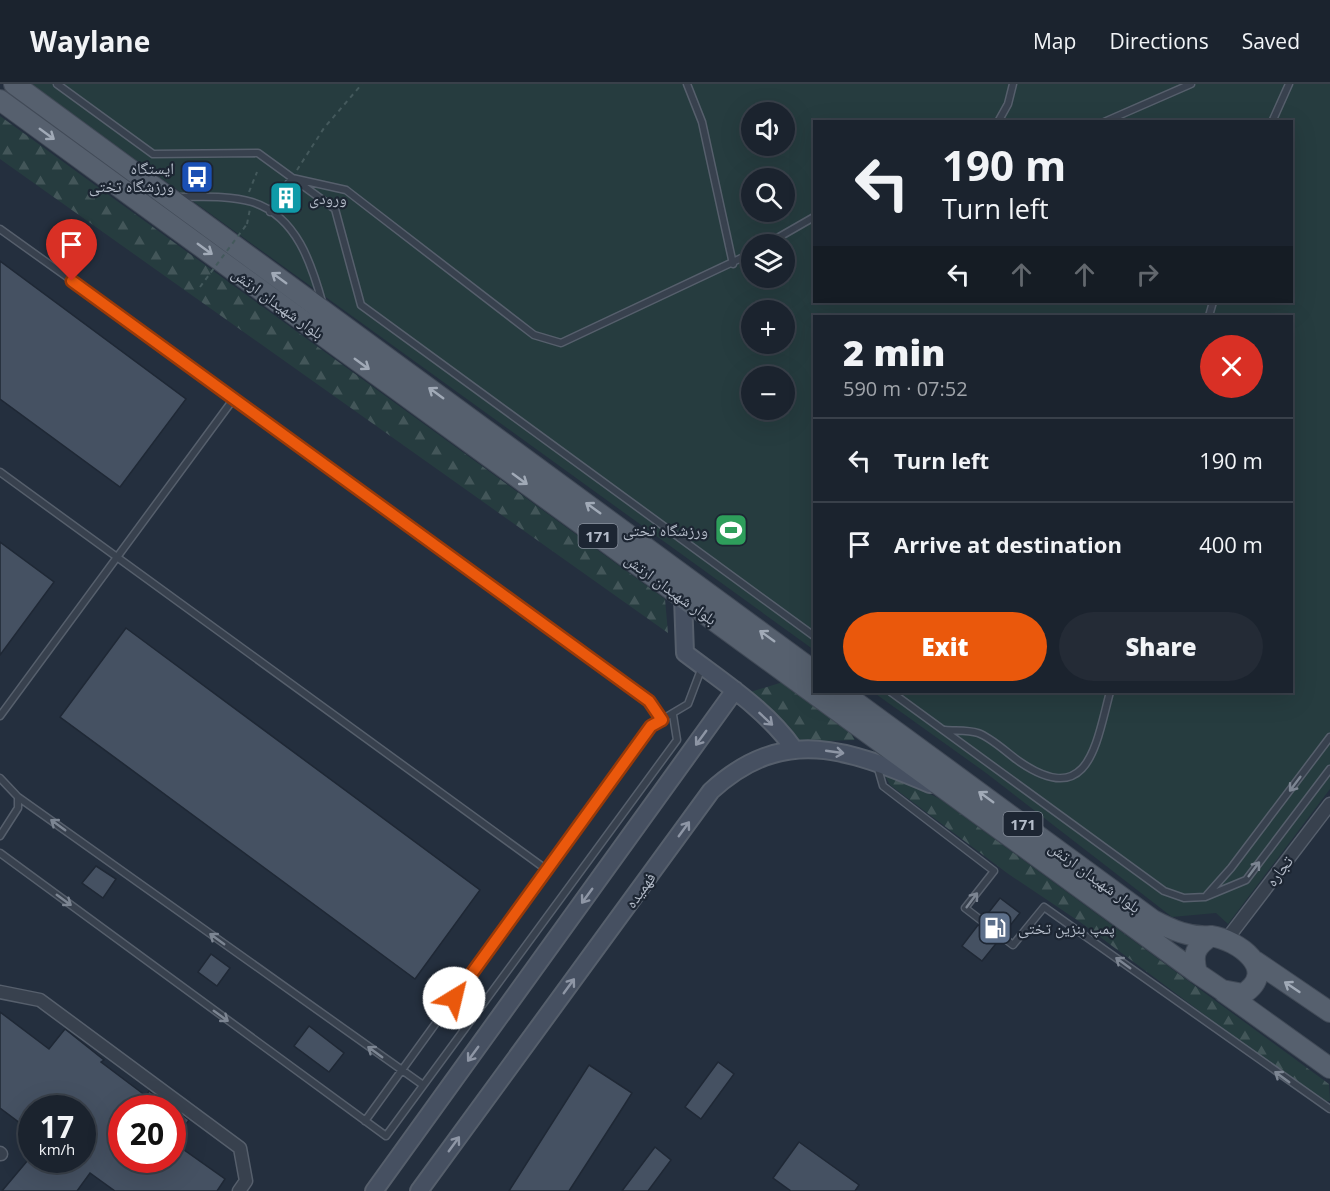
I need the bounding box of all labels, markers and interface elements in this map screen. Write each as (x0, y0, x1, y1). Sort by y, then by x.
text: Waylane (30, 22, 150, 60)
text: Map (1033, 27, 1076, 55)
text: Directions (1109, 27, 1209, 55)
text: Saved (1242, 27, 1300, 55)
map controls (741, 102, 795, 420)
button: sound (741, 102, 795, 156)
one-way arrow (39, 128, 55, 141)
text: 190 m (942, 136, 1066, 193)
icon: left (843, 144, 921, 222)
place label: ایستگاه ورزشگاه تختی (89, 157, 174, 197)
bus stop icon: ایستگاه ورزشگاه تختی (179, 159, 215, 195)
button: search (741, 168, 795, 222)
building icon: ورودی (268, 180, 304, 216)
place label: ورودی (309, 187, 347, 209)
text: Turn left (942, 190, 1049, 227)
pin (46, 219, 97, 281)
icon: arrive (55, 228, 88, 261)
button: layers (741, 234, 795, 288)
one-way arrow (196, 243, 212, 255)
icon: left (942, 258, 975, 291)
icon: ahead (1005, 258, 1038, 291)
icon: ahead (1068, 258, 1101, 291)
icon: right (1131, 258, 1164, 291)
street label: بلوار شهیدان ارتش (227, 262, 329, 344)
one-way arrow (271, 271, 287, 284)
button: + (741, 300, 795, 354)
text: 2 min (843, 328, 945, 377)
button: close (1200, 335, 1263, 398)
one-way arrow (354, 358, 370, 370)
button: − (741, 366, 795, 420)
text: 590 m · 07:52 (843, 375, 968, 402)
one-way arrow (429, 387, 445, 399)
icon: left (843, 444, 876, 477)
text: Turn left (894, 445, 989, 475)
text: 190 m (1199, 445, 1263, 475)
one-way arrow (511, 473, 527, 485)
one-way arrow (586, 502, 602, 515)
sports icon: ورزشگاه تختی (713, 512, 749, 548)
place label: ورزشگاه تختی (623, 519, 708, 541)
road number: 171 (578, 524, 618, 548)
icon: arrive (843, 528, 876, 561)
text: Arrive at destination (894, 529, 1122, 559)
text: 400 m (1199, 529, 1263, 559)
street label: بلوار شهیدان ارتش (620, 548, 722, 630)
button: Exit (843, 612, 1047, 681)
button: Share (1059, 612, 1263, 681)
one-way arrow (760, 630, 776, 643)
one-way arrow (758, 711, 773, 725)
one-way arrow (695, 729, 707, 745)
one-way arrow (825, 747, 845, 758)
one-way arrow (1288, 776, 1301, 792)
one-way arrow (979, 791, 995, 803)
road number: 171 (1004, 812, 1042, 836)
one-way arrow (50, 819, 67, 831)
one-way arrow (678, 821, 690, 837)
street label: بلوار شهیدان ارتش (1044, 836, 1146, 918)
street label: تجاره (1260, 851, 1298, 891)
one-way arrow (1248, 861, 1261, 877)
street label: فهمیده (620, 868, 660, 912)
one-way arrow (581, 887, 593, 903)
one-way arrow (966, 892, 978, 908)
one-way arrow (56, 894, 72, 906)
fuel station icon: پمپ بنزین تختی (977, 910, 1013, 946)
place label: پمپ بنزین تختی (1018, 917, 1115, 939)
one-way arrow (209, 932, 225, 945)
one-way arrow (1115, 957, 1131, 970)
position arrow (422, 966, 486, 1030)
one-way arrow (563, 979, 575, 995)
one-way arrow (1285, 981, 1301, 993)
one-way arrow (213, 1009, 229, 1022)
one-way arrow (467, 1045, 479, 1061)
one-way arrow (368, 1046, 384, 1058)
one-way arrow (1274, 1071, 1290, 1083)
speed limit sign: 20 (108, 1095, 186, 1173)
text: 17 (40, 1106, 74, 1147)
one-way arrow (448, 1136, 460, 1152)
text: km/h (39, 1139, 75, 1159)

